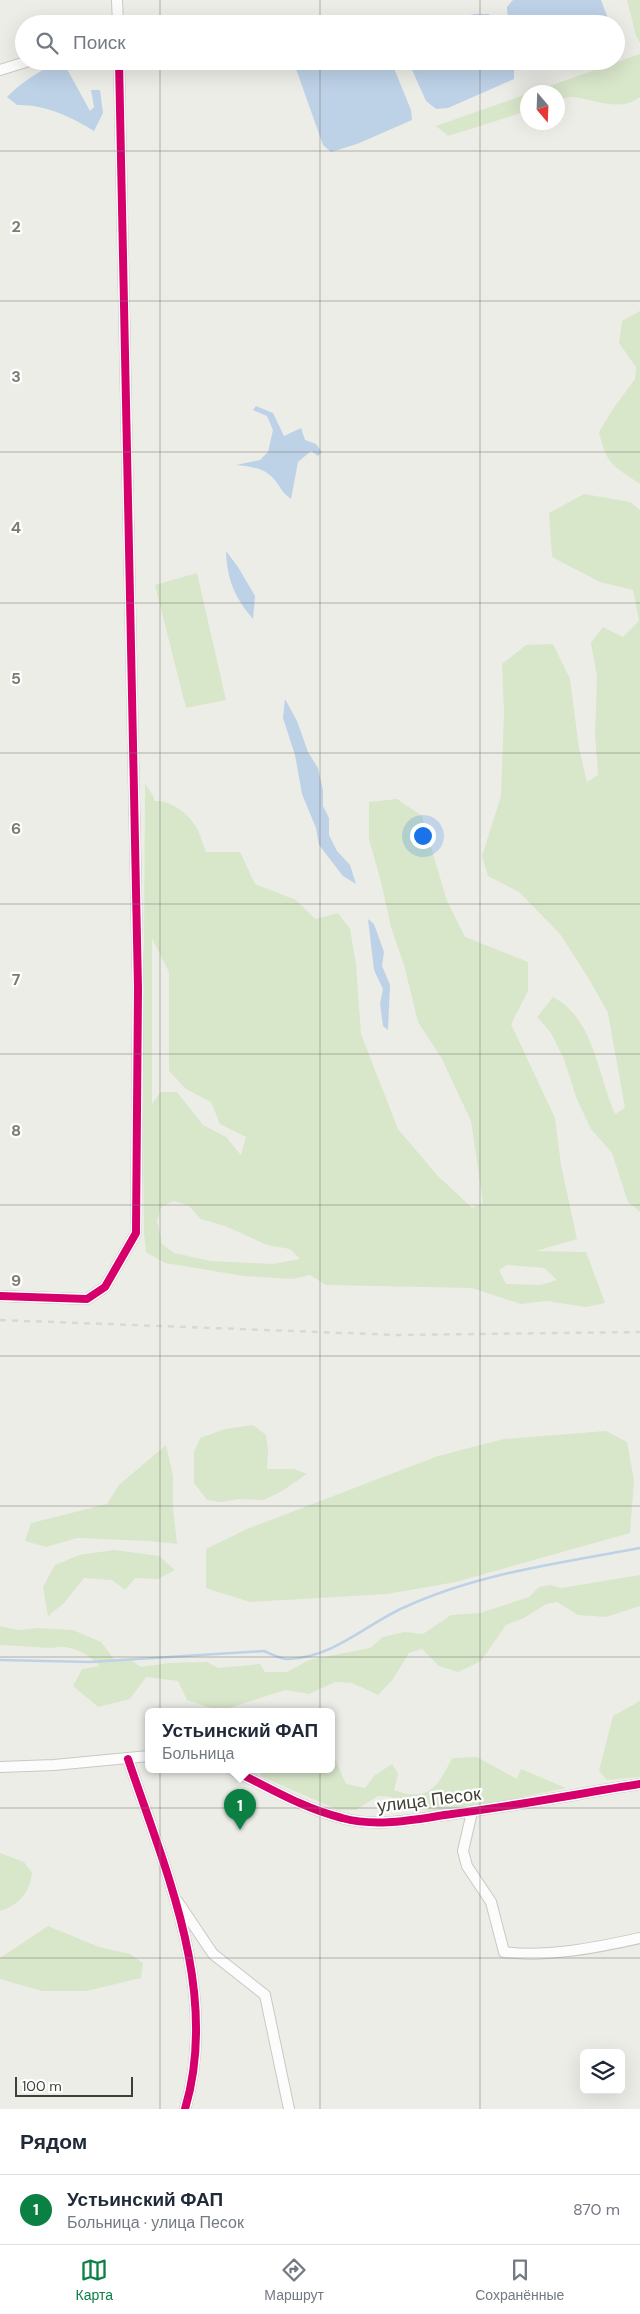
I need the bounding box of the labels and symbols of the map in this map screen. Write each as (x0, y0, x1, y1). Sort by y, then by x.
north arrow (520, 85, 565, 130)
text: 2 (11, 216, 21, 237)
text: 3 (11, 366, 21, 387)
text: 4 (11, 517, 21, 538)
text: 5 (11, 668, 21, 689)
text: 6 (11, 818, 21, 839)
your location (410, 823, 436, 849)
text: 7 (12, 969, 21, 990)
text: 8 (11, 1120, 21, 1141)
text: 9 (11, 1270, 21, 1291)
street label: улица Песок (376, 1782, 482, 1818)
pin: 1 (224, 1789, 256, 1830)
scale bar (15, 2074, 132, 2097)

